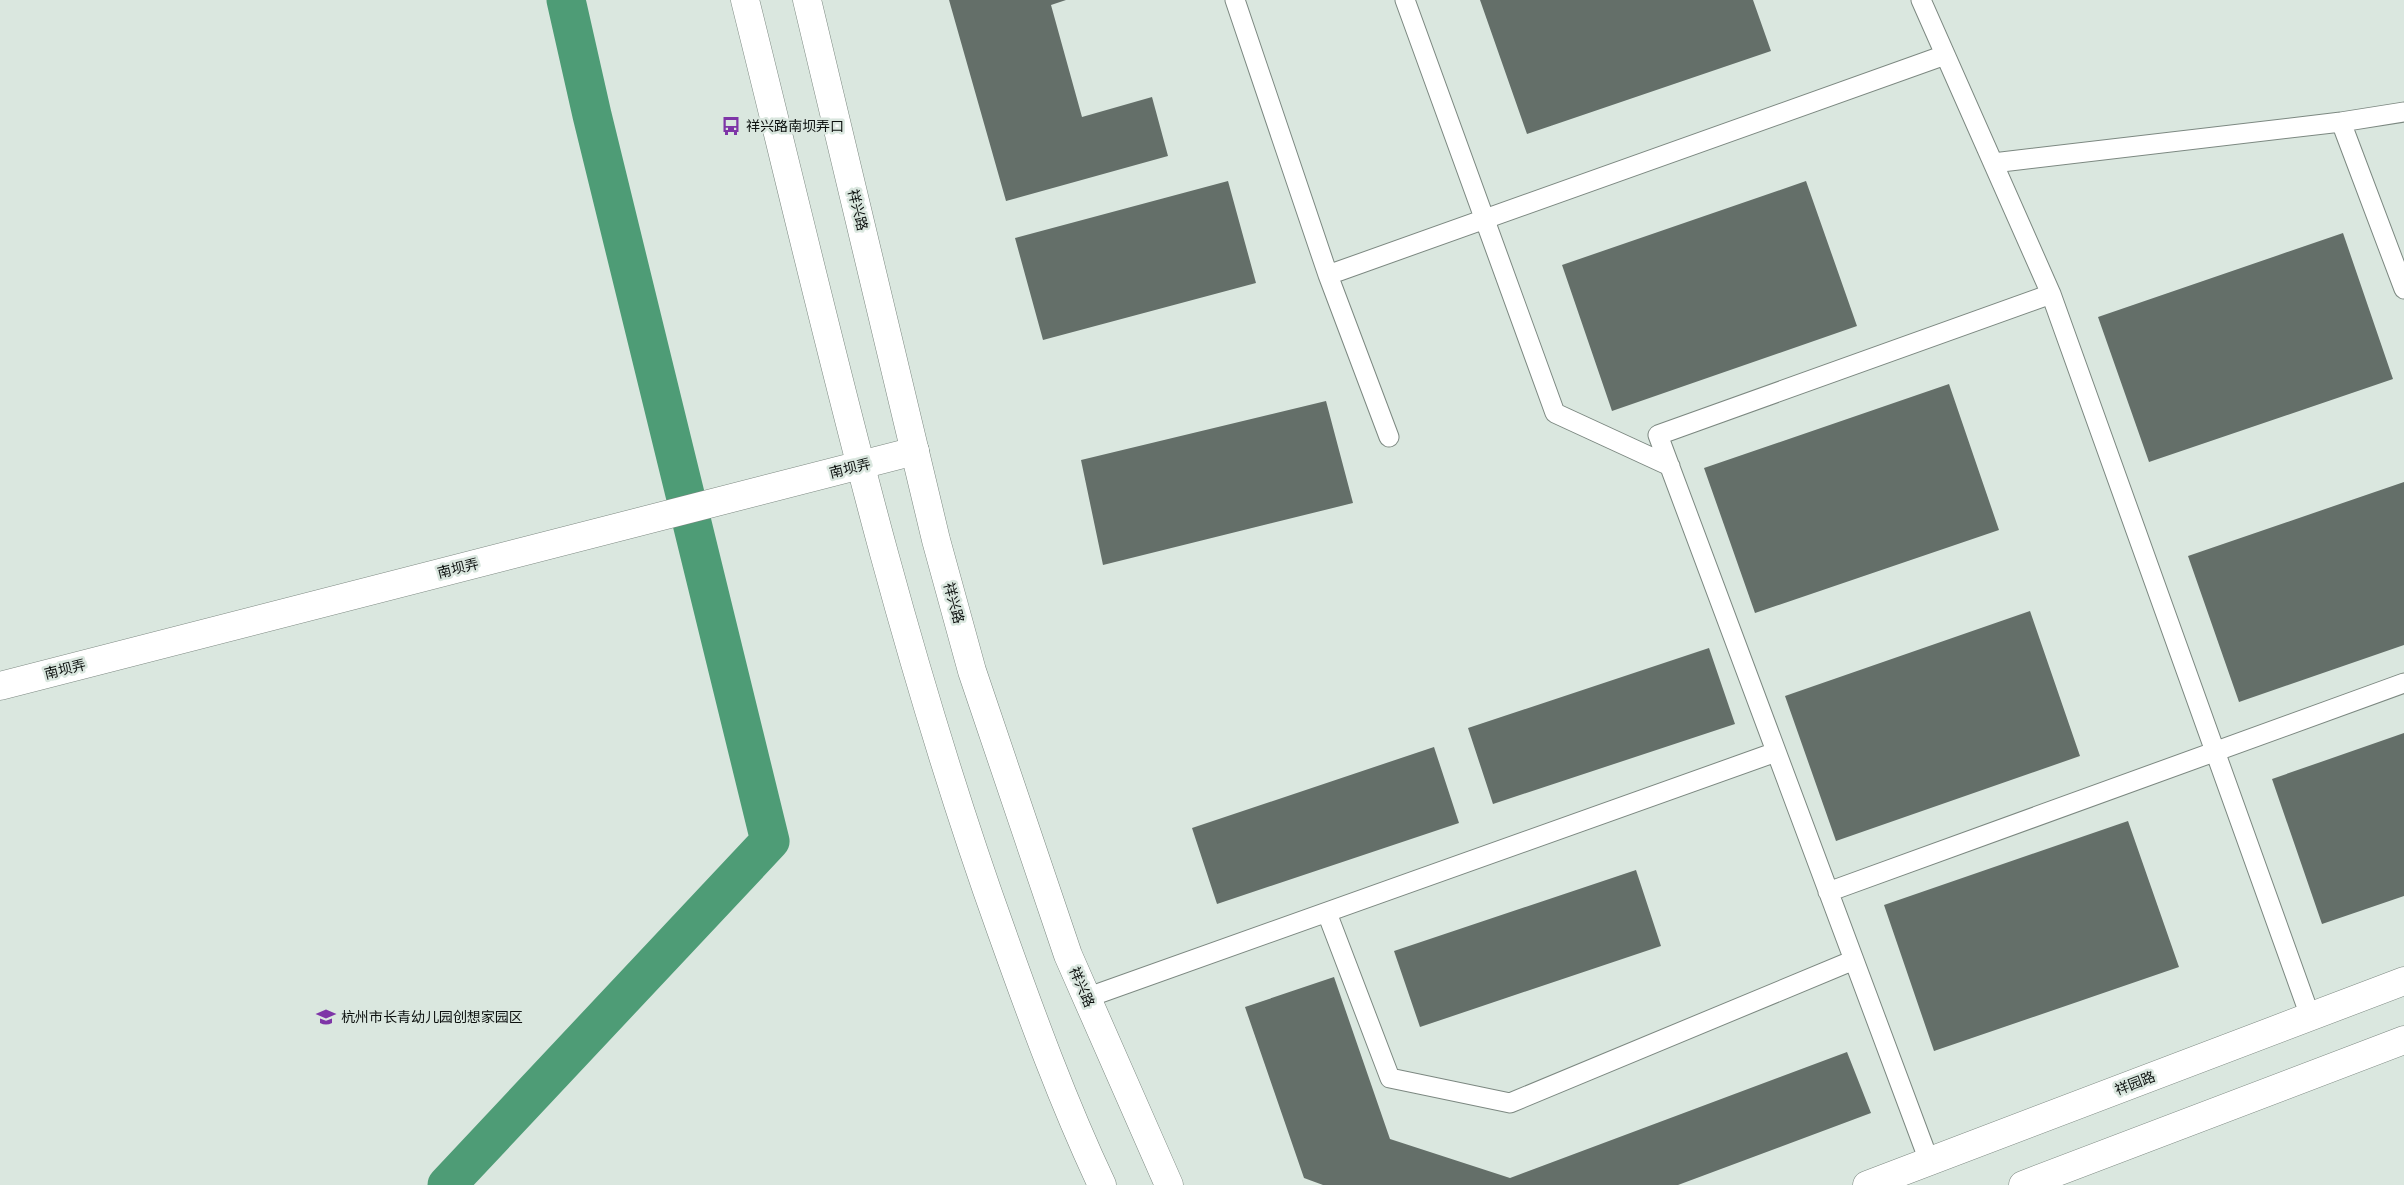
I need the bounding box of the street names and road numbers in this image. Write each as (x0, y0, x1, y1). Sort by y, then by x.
street label: 祥兴路 (844, 187, 872, 233)
street label: 南坝弄 (827, 454, 873, 482)
street label: 南坝弄 (435, 554, 481, 582)
street label: 祥兴路 (940, 580, 968, 626)
street label: 南坝弄 (42, 655, 88, 683)
street label: 祥兴路 (1066, 964, 1098, 1010)
street label: 祥园路 (2112, 1067, 2158, 1099)

